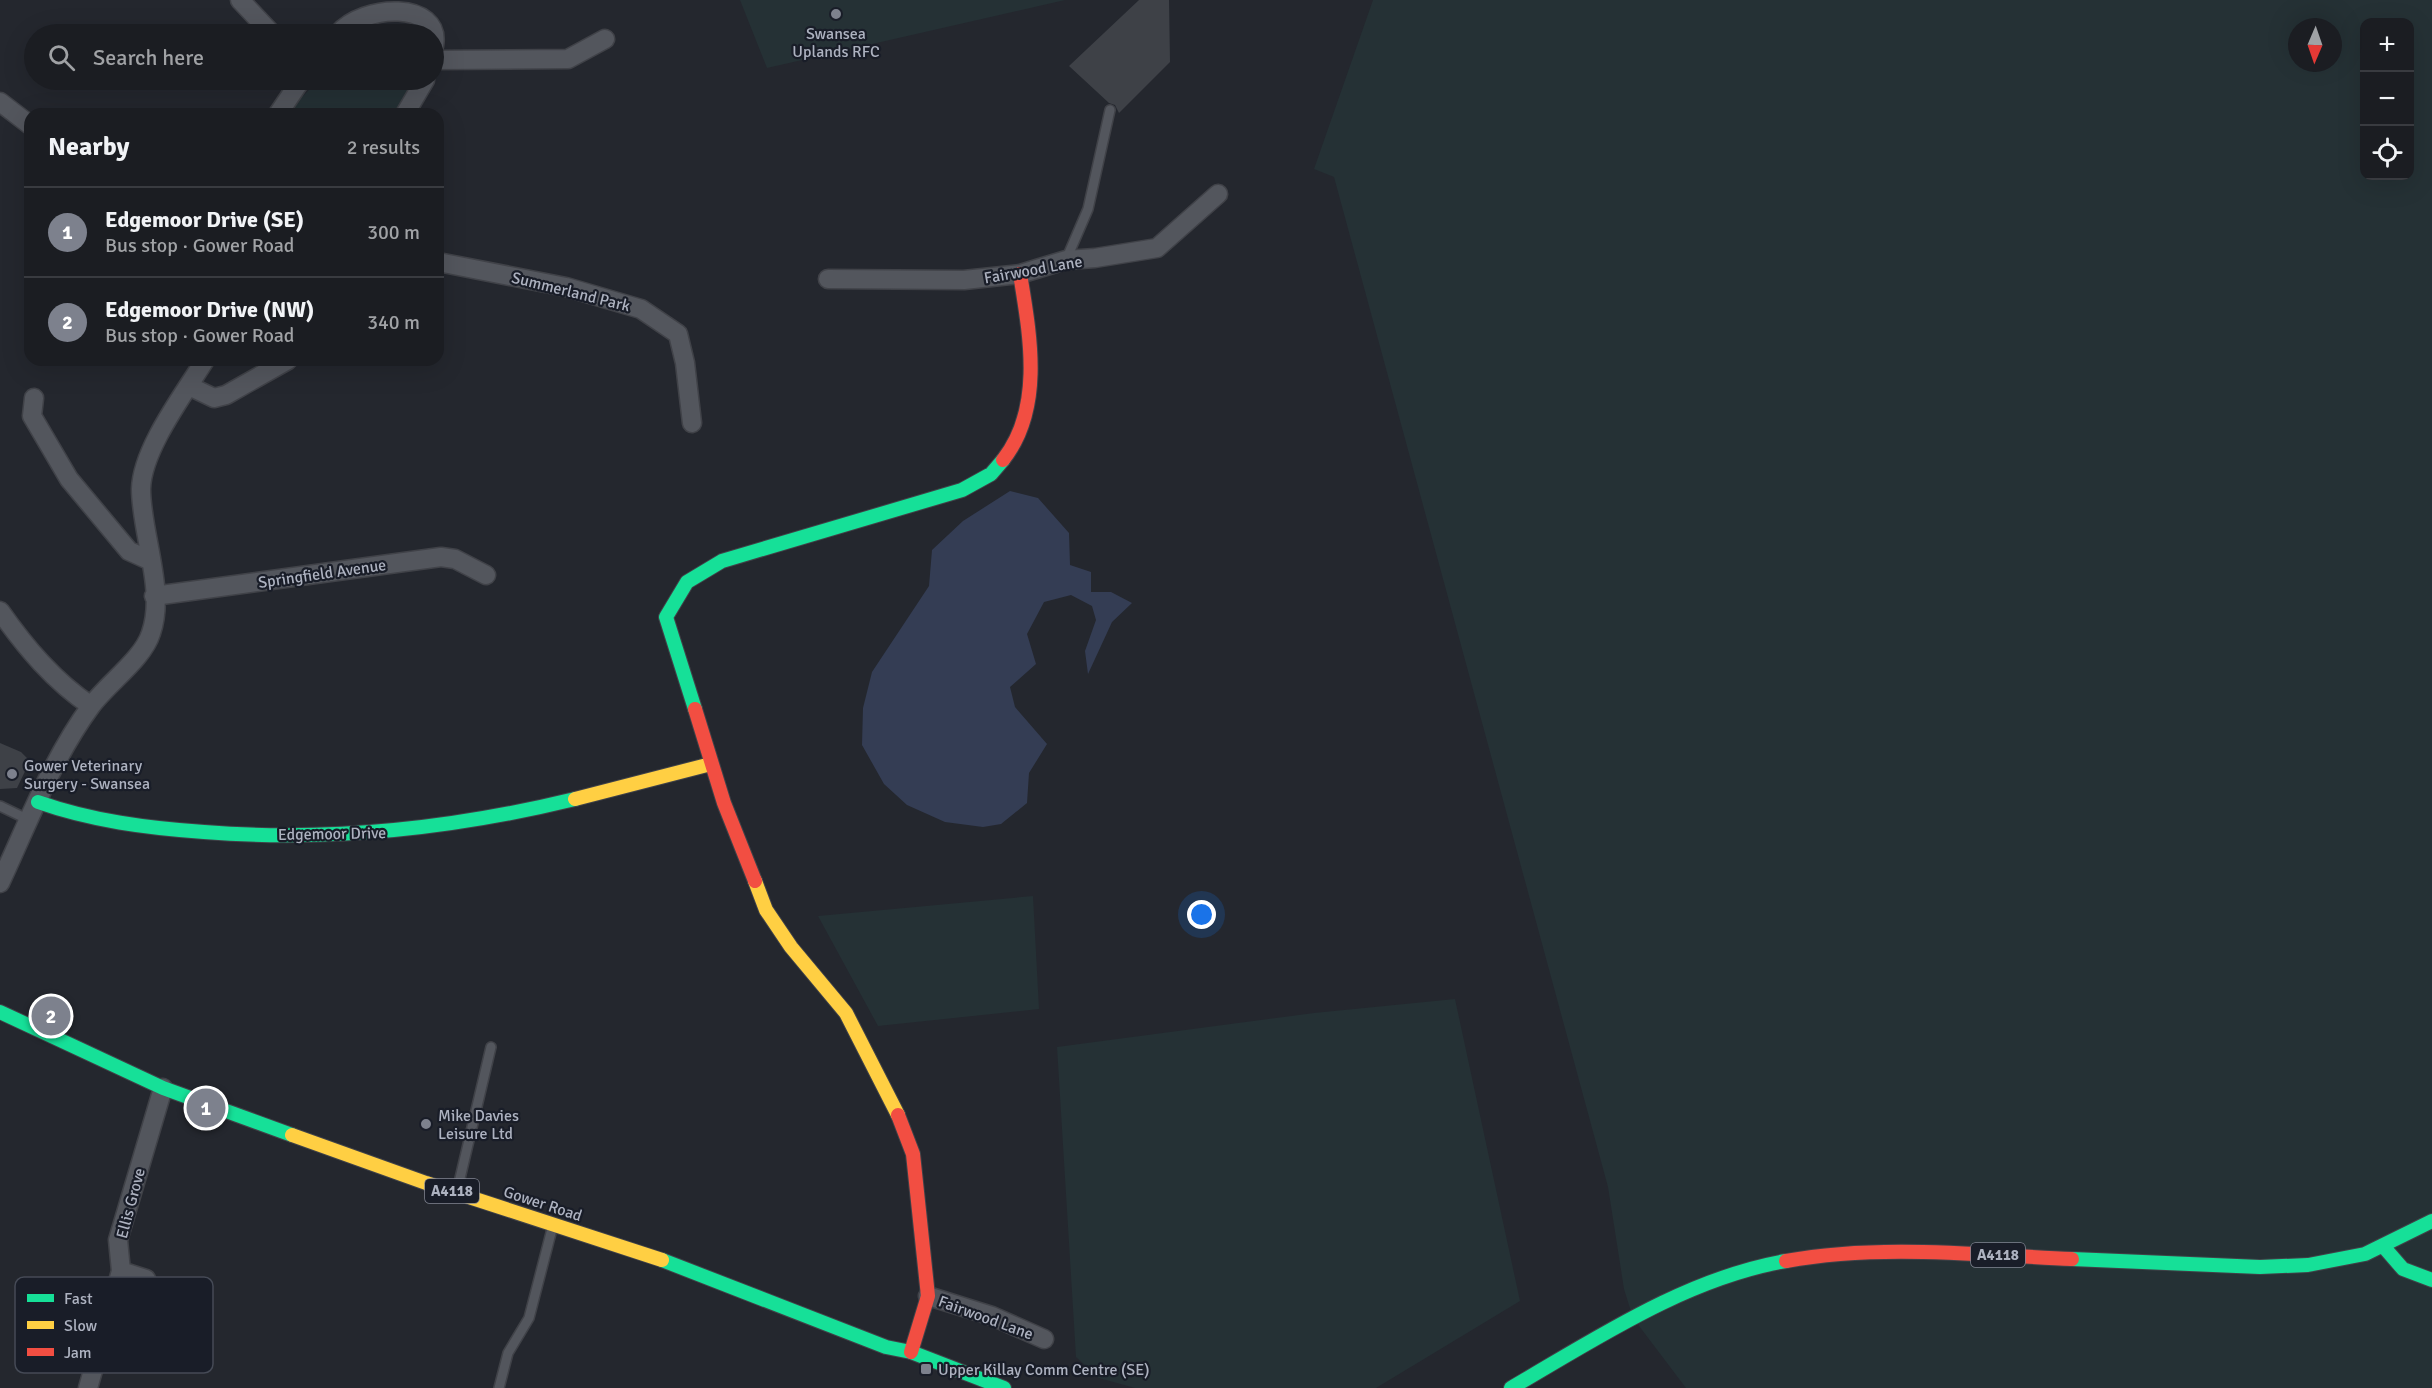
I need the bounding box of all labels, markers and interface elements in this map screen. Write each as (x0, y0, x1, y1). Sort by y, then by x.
marker: Swansea Uplands RFC (829, 7, 843, 21)
north arrow (2288, 18, 2342, 72)
map controls (2360, 18, 2414, 180)
button: + (2360, 18, 2414, 72)
search box (24, 24, 444, 90)
place label: Swansea Uplands RFC (792, 24, 880, 62)
icon: search (45, 41, 78, 74)
text: Search here (93, 44, 204, 71)
button: − (2360, 72, 2414, 126)
button: locate (2360, 126, 2414, 180)
text: Nearby (48, 131, 129, 163)
text: 2 results (347, 135, 420, 160)
text: Edgemoor Drive (SE) (105, 206, 304, 233)
text: 1 (62, 220, 73, 245)
text: 300 m (367, 220, 420, 245)
text: Bus stop · Gower Road (105, 233, 294, 258)
street label: Fairwood Lane (982, 251, 1084, 288)
street label: Summerland Park (509, 268, 632, 316)
text: Edgemoor Drive (NW) (105, 296, 314, 323)
text: 2 (62, 310, 73, 335)
text: 340 m (367, 310, 420, 335)
text: Bus stop · Gower Road (105, 323, 294, 348)
street label: Springfield Avenue (257, 555, 387, 593)
place label: Gower Veterinary Surgery - Swansea (24, 756, 150, 794)
marker: Gower Veterinary Surgery - Swansea (5, 767, 19, 781)
street label: Edgemoor Drive (278, 823, 386, 845)
your location (1187, 900, 1216, 929)
pin: 2 (32, 994, 70, 1038)
pin: 1 (186, 1086, 226, 1130)
place label: Mike Davies Leisure Ltd (438, 1106, 519, 1144)
marker: Mike Davies Leisure Ltd (419, 1117, 433, 1131)
street label: Ellis Grove (112, 1166, 150, 1241)
road number: A4118 (425, 1179, 479, 1203)
street label: Gower Road (501, 1182, 585, 1226)
road number: A4118 (1971, 1243, 2025, 1267)
legend (15, 1277, 213, 1373)
text: Fast (64, 1289, 93, 1309)
street label: Fairwood Lane (935, 1292, 1036, 1344)
text: Slow (64, 1316, 98, 1336)
text: Jam (64, 1343, 92, 1363)
place label: Upper Killay Comm Centre (SE) (938, 1360, 1150, 1380)
marker: Upper Killay Comm Centre (SE) (919, 1362, 933, 1376)

